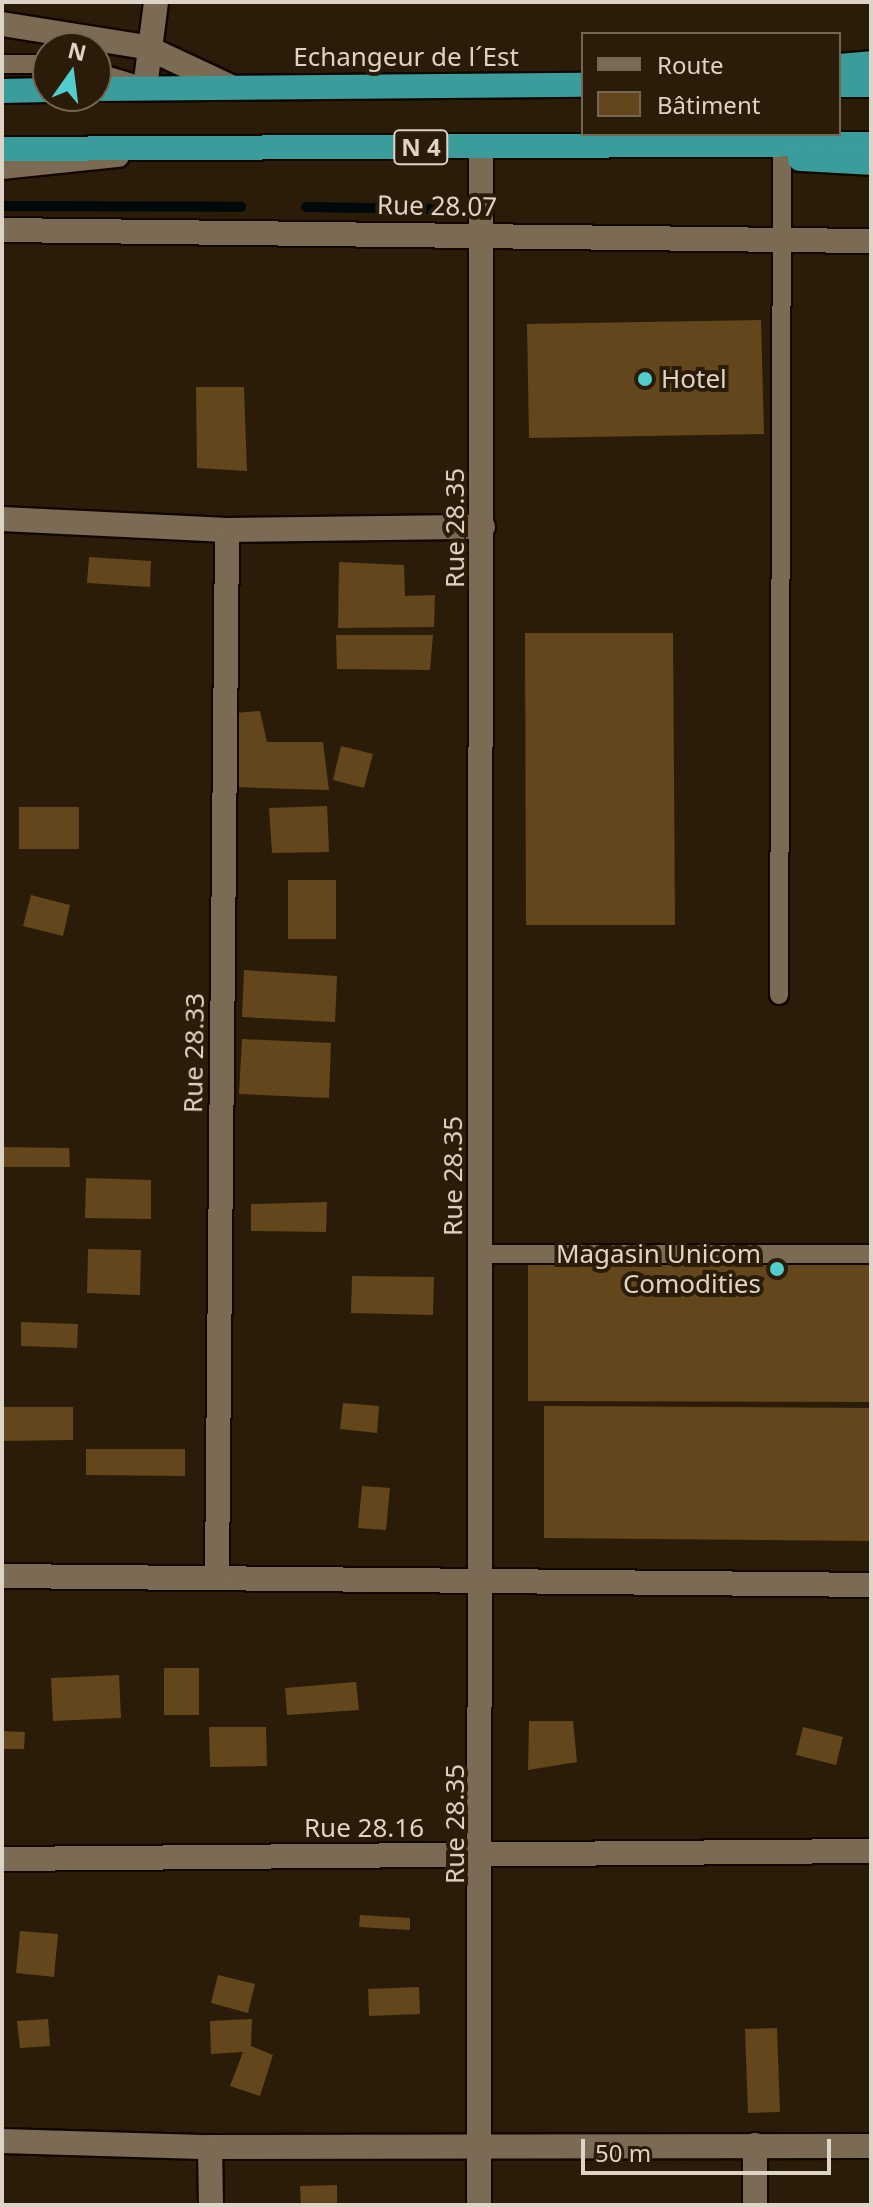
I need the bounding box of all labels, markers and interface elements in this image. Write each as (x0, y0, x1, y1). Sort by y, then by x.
north arrow (32, 32, 112, 112)
legend (581, 32, 841, 136)
text: N (65, 34, 90, 67)
street label: Echangeur de l´Est (293, 41, 519, 73)
text: Route (657, 48, 723, 81)
text: Bâtiment (657, 88, 760, 121)
road number: N 4 (393, 127, 449, 167)
street label: Rue 28.07 (377, 189, 497, 223)
place label: Hotel (661, 363, 727, 395)
marker: Hotel (636, 370, 654, 388)
street label: Rue 28.35 (439, 468, 471, 588)
street label: Rue 28.33 (177, 993, 211, 1113)
street label: Rue 28.35 (437, 1116, 469, 1236)
place label: Magasin Unicom Comodities (556, 1238, 761, 1300)
marker: Magasin Unicom Comodities (768, 1260, 786, 1278)
street label: Rue 28.35 (439, 1764, 471, 1884)
street label: Rue 28.16 (304, 1812, 424, 1844)
scale bar (585, 2123, 835, 2173)
text: 50 m (595, 2136, 651, 2169)

